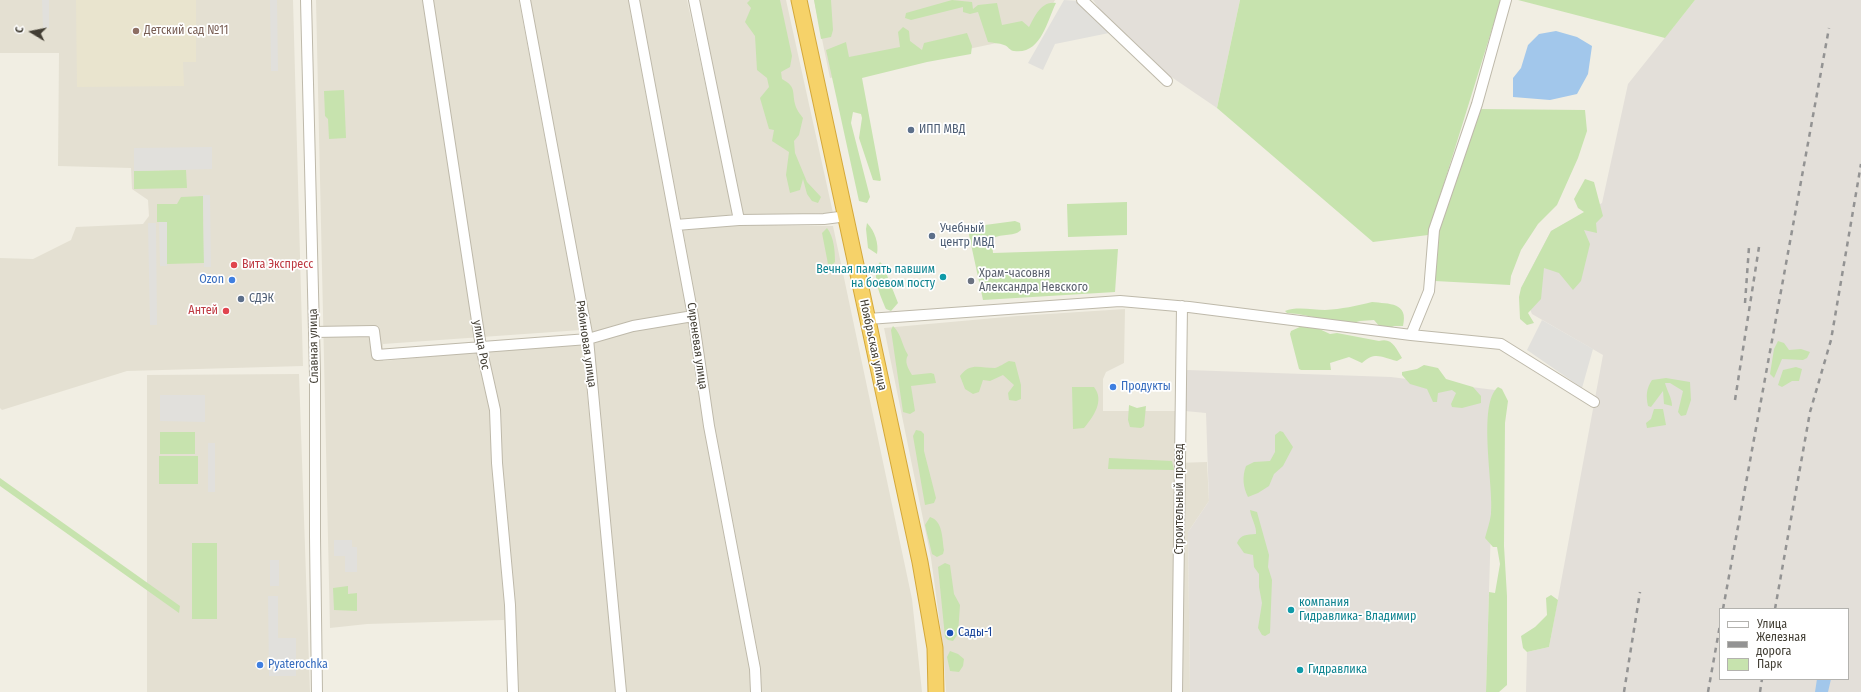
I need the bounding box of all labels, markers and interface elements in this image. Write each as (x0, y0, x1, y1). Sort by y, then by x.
north arrow (12, 12, 52, 52)
place label: Детский сад №11 (144, 24, 228, 38)
text: С (13, 26, 27, 34)
marker: Детский сад №11 (131, 26, 141, 36)
place label: ИПП МВД (919, 123, 965, 137)
marker: ИПП МВД (906, 125, 916, 135)
place label: Учебный центр МВД (940, 222, 994, 250)
marker: Учебный центр МВД (927, 231, 937, 241)
place label: Вита Экспресс (242, 258, 313, 272)
marker: Вита Экспресс (229, 260, 239, 270)
place label: Вечная память павшим на боевом посту (816, 263, 935, 291)
place label: Храм-часовня Александра Невского (979, 267, 1088, 295)
marker: Вечная память павшим на боевом посту (938, 272, 948, 282)
place label: Ozon (199, 273, 224, 287)
marker: Ozon (227, 275, 237, 285)
marker: Храм-часовня Александра Невского (966, 276, 976, 286)
place label: СДЭК (249, 292, 274, 306)
marker: СДЭК (236, 294, 246, 304)
street label: Ноябрьская улица (856, 298, 890, 392)
street label: Рябиновая улица (573, 300, 599, 388)
street label: Сиреневая улица (684, 302, 710, 390)
place label: Антей (188, 304, 218, 318)
marker: Антей (221, 306, 231, 316)
street label: Славная улица (306, 308, 322, 384)
street label: улица Рос (470, 319, 492, 371)
place label: Продукты (1121, 380, 1171, 394)
marker: Продукты (1108, 382, 1118, 392)
street label: Строительный проезд (1173, 443, 1187, 555)
place label: компания Гидравлика- Владимир (1299, 596, 1416, 624)
marker: компания Гидравлика- Владимир (1286, 605, 1296, 615)
legend (1719, 608, 1849, 680)
text: Улица (1757, 617, 1787, 631)
place label: Сады-1 (958, 626, 992, 640)
marker: Сады-1 (945, 628, 955, 638)
text: Железная дорога (1756, 630, 1806, 658)
text: Парк (1757, 657, 1782, 671)
place label: Pyaterochka (268, 658, 328, 672)
marker: Pyaterochka (255, 660, 265, 670)
place label: Гидравлика (1308, 663, 1367, 677)
marker: Гидравлика (1295, 665, 1305, 675)

